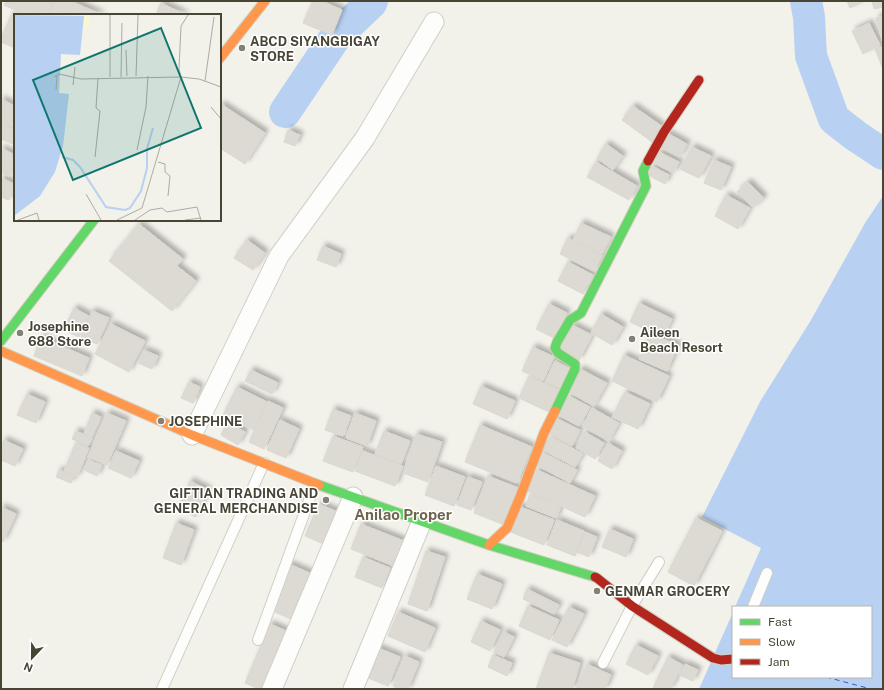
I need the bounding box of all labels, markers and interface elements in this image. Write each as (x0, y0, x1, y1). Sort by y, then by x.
inset map (14, 14, 221, 221)
place label: ABCD SIYANGBIGAY STORE (250, 34, 380, 64)
marker: ABCD SIYANGBIGAY STORE (237, 43, 247, 53)
place label: Josephine 688 Store (28, 319, 91, 349)
place label: Aileen Beach Resort (640, 325, 723, 355)
marker: Josephine 688 Store (15, 328, 25, 338)
marker: Aileen Beach Resort (627, 334, 637, 344)
place label: JOSEPHINE (169, 414, 242, 429)
marker: JOSEPHINE (156, 416, 166, 426)
place label: GIFTIAN TRADING AND GENERAL MERCHANDISE (154, 486, 318, 516)
marker: GIFTIAN TRADING AND GENERAL MERCHANDISE (321, 495, 331, 505)
district label: Anilao Proper (354, 506, 452, 523)
place label: GENMAR GROCERY (605, 584, 730, 599)
marker: GENMAR GROCERY (592, 586, 602, 596)
legend (732, 606, 872, 678)
text: Fast (768, 615, 793, 629)
text: Slow (768, 635, 796, 649)
north arrow (12, 638, 52, 678)
text: Jam (768, 655, 790, 669)
text: N (22, 660, 34, 674)

